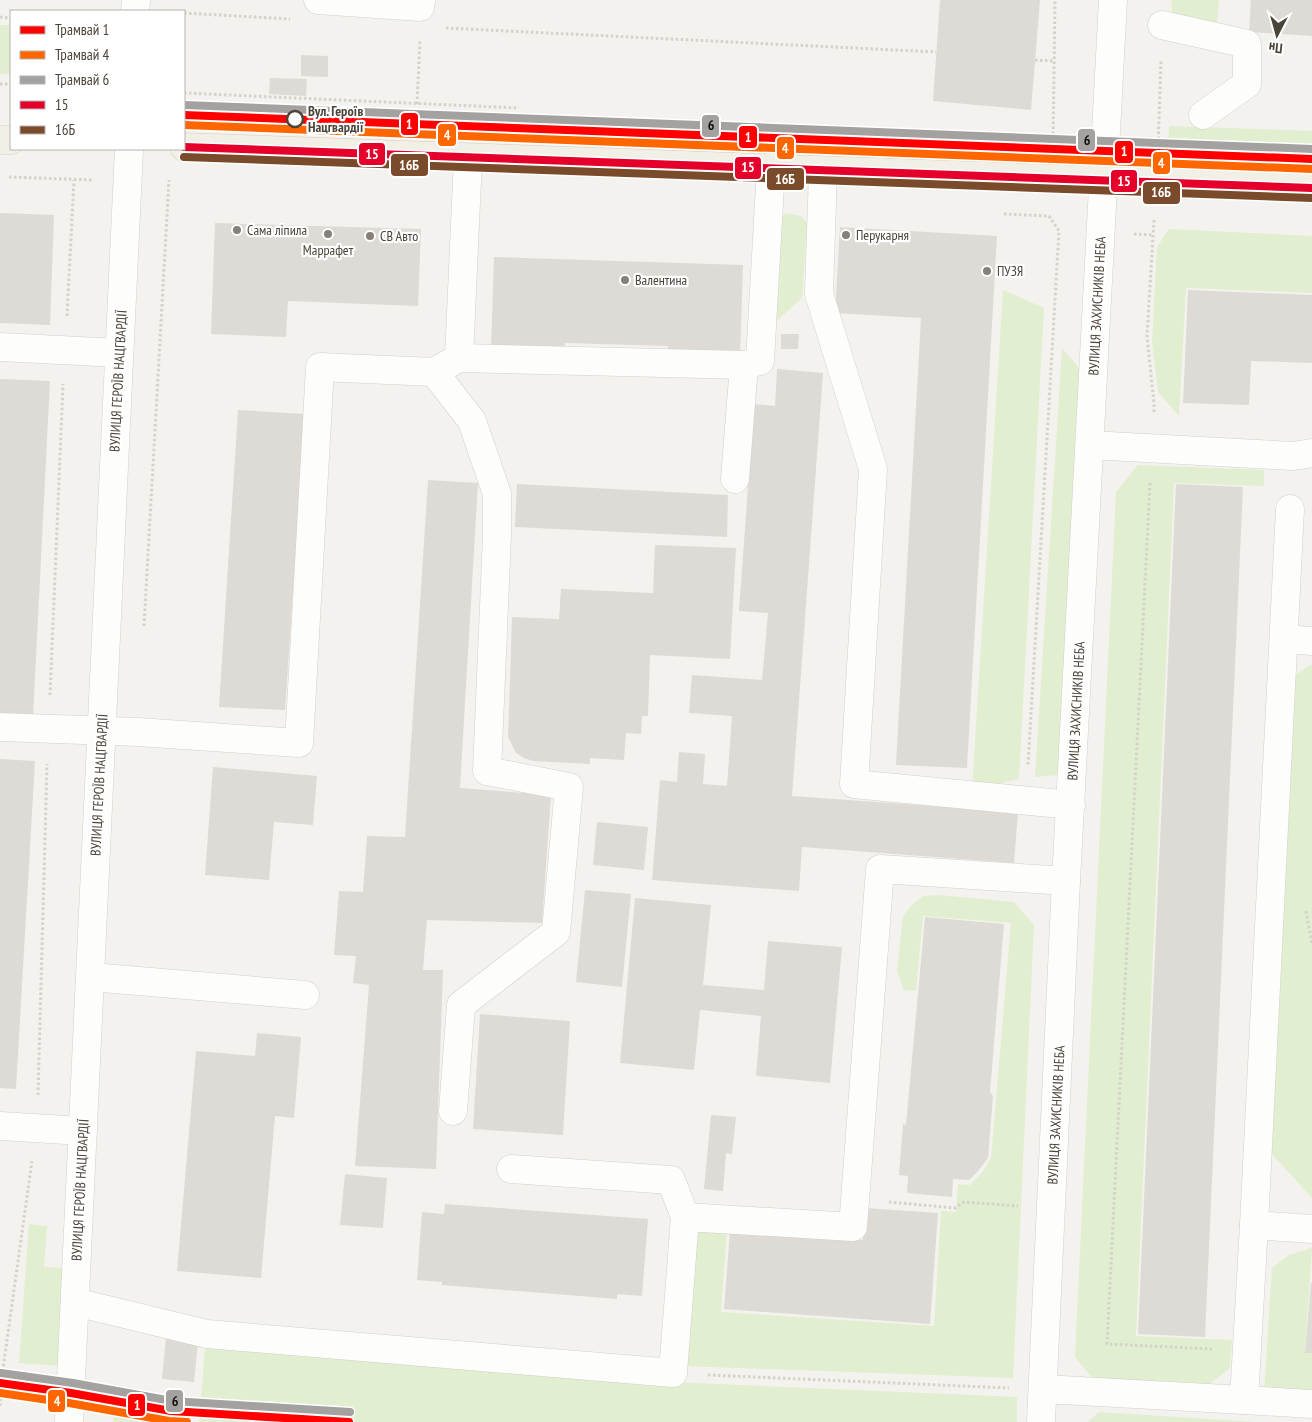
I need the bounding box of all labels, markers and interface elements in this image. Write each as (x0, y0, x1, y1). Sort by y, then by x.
legend (10, 10, 185, 150)
north arrow (1252, 10, 1302, 60)
text: Трамвай 1 (55, 20, 109, 39)
text: Пн (1268, 38, 1283, 58)
text: Трамвай 4 (55, 45, 110, 64)
text: Трамвай 6 (55, 70, 110, 89)
text: 15 (55, 95, 69, 114)
place label: Вул. Героїв Нацгвардії (308, 102, 364, 136)
marker: Вул. Героїв Нацгвардії (286, 110, 304, 128)
line badge: 1 (400, 112, 419, 136)
line badge: 6 (701, 114, 720, 138)
text: 1 (406, 115, 412, 133)
text: 6 (708, 116, 715, 134)
text: 16Б (55, 120, 76, 139)
line badge: 4 (437, 123, 457, 147)
line badge: 1 (738, 125, 758, 149)
text: 4 (444, 126, 451, 144)
text: 1 (745, 128, 751, 146)
line badge: 6 (1077, 128, 1096, 152)
text: 6 (1084, 131, 1091, 149)
line badge: 4 (776, 136, 795, 160)
text: 4 (782, 139, 789, 157)
line badge: 1 (1114, 140, 1134, 164)
line badge: 15 (358, 142, 386, 166)
text: 1 (1121, 142, 1127, 160)
text: 15 (365, 145, 379, 163)
line badge: 4 (1152, 151, 1171, 175)
line badge: 16Б (390, 153, 429, 177)
text: 4 (1158, 154, 1165, 172)
text: 16Б (399, 156, 419, 174)
line badge: 15 (734, 156, 762, 180)
text: 15 (741, 158, 755, 176)
line badge: 16Б (766, 167, 805, 191)
line badge: 15 (1110, 169, 1138, 193)
text: 16Б (775, 170, 795, 188)
text: 15 (1117, 172, 1131, 190)
line badge: 16Б (1142, 181, 1181, 205)
text: 16Б (1151, 183, 1171, 201)
place label: Сама ліпила (247, 221, 307, 239)
marker: Сама ліпила (231, 224, 243, 236)
place label: Перукарня (856, 226, 909, 244)
place label: СВ Авто (380, 227, 418, 245)
marker: Маррафет (322, 228, 334, 240)
marker: Перукарня (840, 229, 852, 241)
marker: СВ Авто (364, 230, 376, 242)
street label: ВУЛИЦЯ ЗАХИСНИКІВ НЕБА (1084, 236, 1110, 376)
place label: Маррафет (303, 241, 354, 259)
place label: ПУЗЯ (997, 262, 1023, 280)
marker: ПУЗЯ (981, 265, 993, 277)
place label: Валентина (635, 271, 687, 289)
marker: Валентина (619, 274, 631, 286)
street label: ВУЛИЦЯ ГЕРОЇВ НАЦГВАРДІЇ (105, 309, 131, 452)
street label: ВУЛИЦЯ ЗАХИСНИКІВ НЕБА (1063, 641, 1089, 781)
street label: ВУЛИЦЯ ГЕРОЇВ НАЦГВАРДІЇ (86, 713, 112, 856)
street label: ВУЛИЦЯ ЗАХИСНИКІВ НЕБА (1043, 1045, 1069, 1185)
street label: ВУЛИЦЯ ГЕРОЇВ НАЦГВАРДІЇ (67, 1118, 93, 1261)
line badge: 4 (47, 1389, 66, 1413)
line badge: 6 (165, 1389, 184, 1413)
text: 4 (54, 1392, 61, 1410)
text: 6 (172, 1392, 179, 1410)
line badge: 1 (127, 1393, 146, 1417)
text: 1 (134, 1396, 140, 1414)

